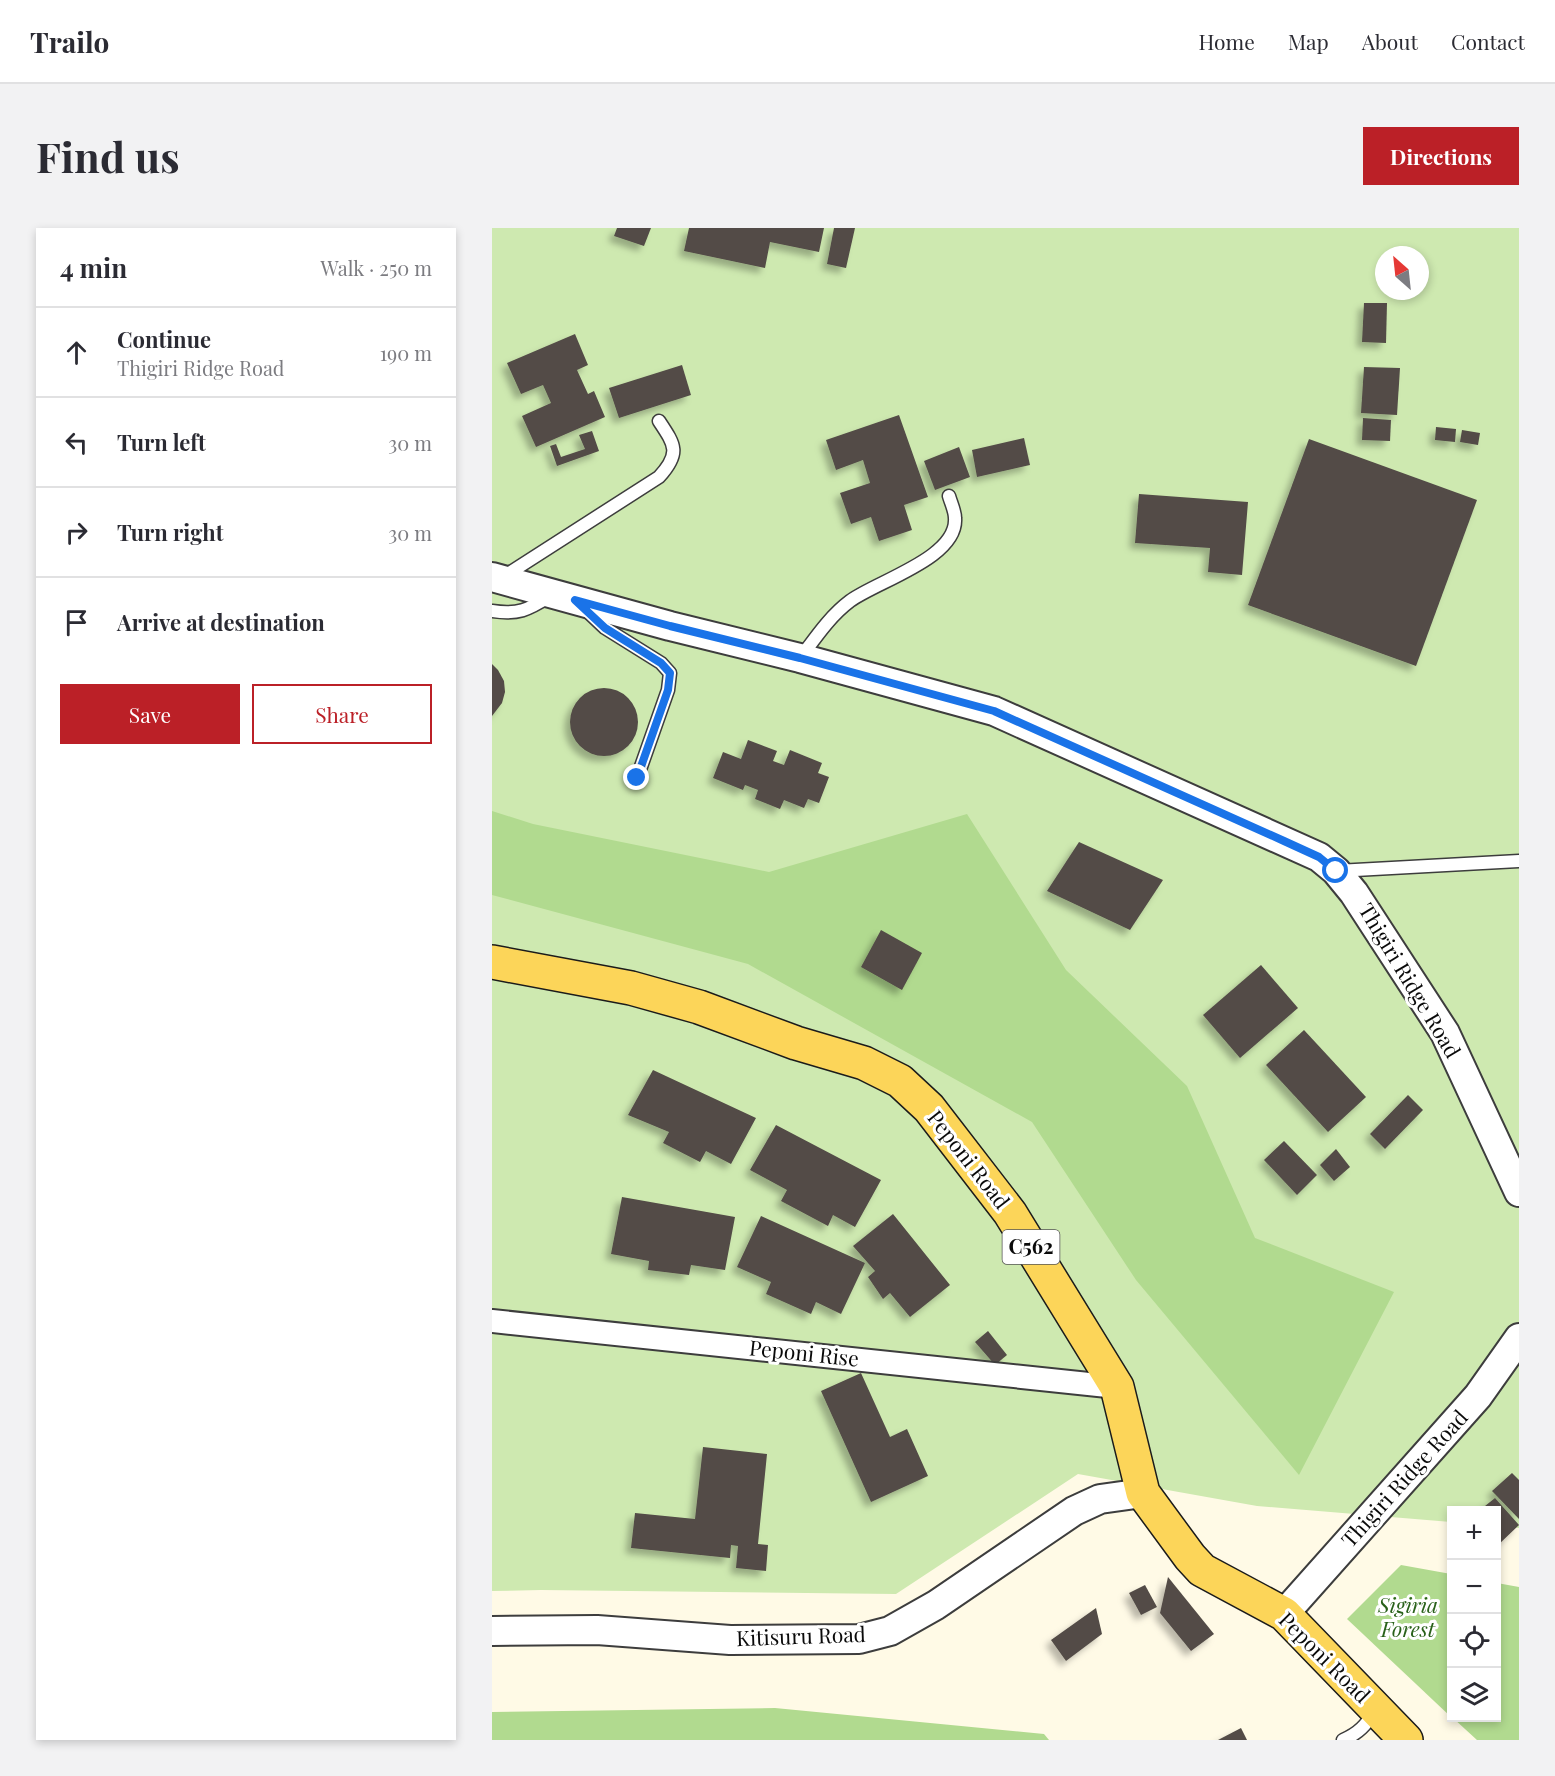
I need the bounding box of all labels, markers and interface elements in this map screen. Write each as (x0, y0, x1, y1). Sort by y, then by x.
text: Trailo (30, 23, 109, 60)
text: Home (1199, 27, 1255, 55)
text: Map (1288, 27, 1329, 55)
text: About (1362, 27, 1418, 55)
text: Contact (1451, 27, 1525, 55)
button: Directions (1363, 127, 1519, 185)
text: Find us (36, 128, 180, 184)
north arrow (1375, 246, 1429, 300)
text: 4 min (60, 250, 127, 285)
text: Walk · 250 m (321, 254, 432, 281)
text: Continue (117, 324, 211, 354)
icon: ahead (60, 336, 93, 369)
text: 190 m (380, 339, 432, 366)
text: Thigiri Ridge Road (117, 354, 284, 381)
icon: left (60, 426, 93, 459)
text: Turn left (117, 427, 206, 457)
text: 30 m (388, 429, 432, 456)
icon: right (60, 516, 93, 549)
text: Turn right (117, 517, 223, 547)
text: 30 m (388, 519, 432, 546)
icon: arrive (60, 606, 93, 639)
text: Arrive at destination (117, 607, 325, 637)
button: Save (60, 684, 240, 744)
button: Share (252, 684, 432, 744)
route end (623, 764, 649, 790)
route start (1322, 857, 1348, 883)
street label: Thigiri Ridge Road (1353, 897, 1468, 1063)
street label: Peponi Road (922, 1104, 1017, 1214)
road number: C562 (1002, 1230, 1060, 1264)
street label: Peponi Rise (748, 1332, 860, 1372)
street label: Thigiri Ridge Road (1334, 1403, 1473, 1552)
map controls (1447, 1506, 1501, 1722)
button: + (1447, 1506, 1501, 1560)
button: − (1447, 1560, 1501, 1614)
park label: Sigiria Forest (1377, 1590, 1438, 1642)
street label: Peponi Road (1274, 1605, 1377, 1708)
button: locate (1447, 1614, 1501, 1668)
street label: Kitisuru Road (736, 1619, 866, 1651)
button: layers (1447, 1668, 1501, 1722)

